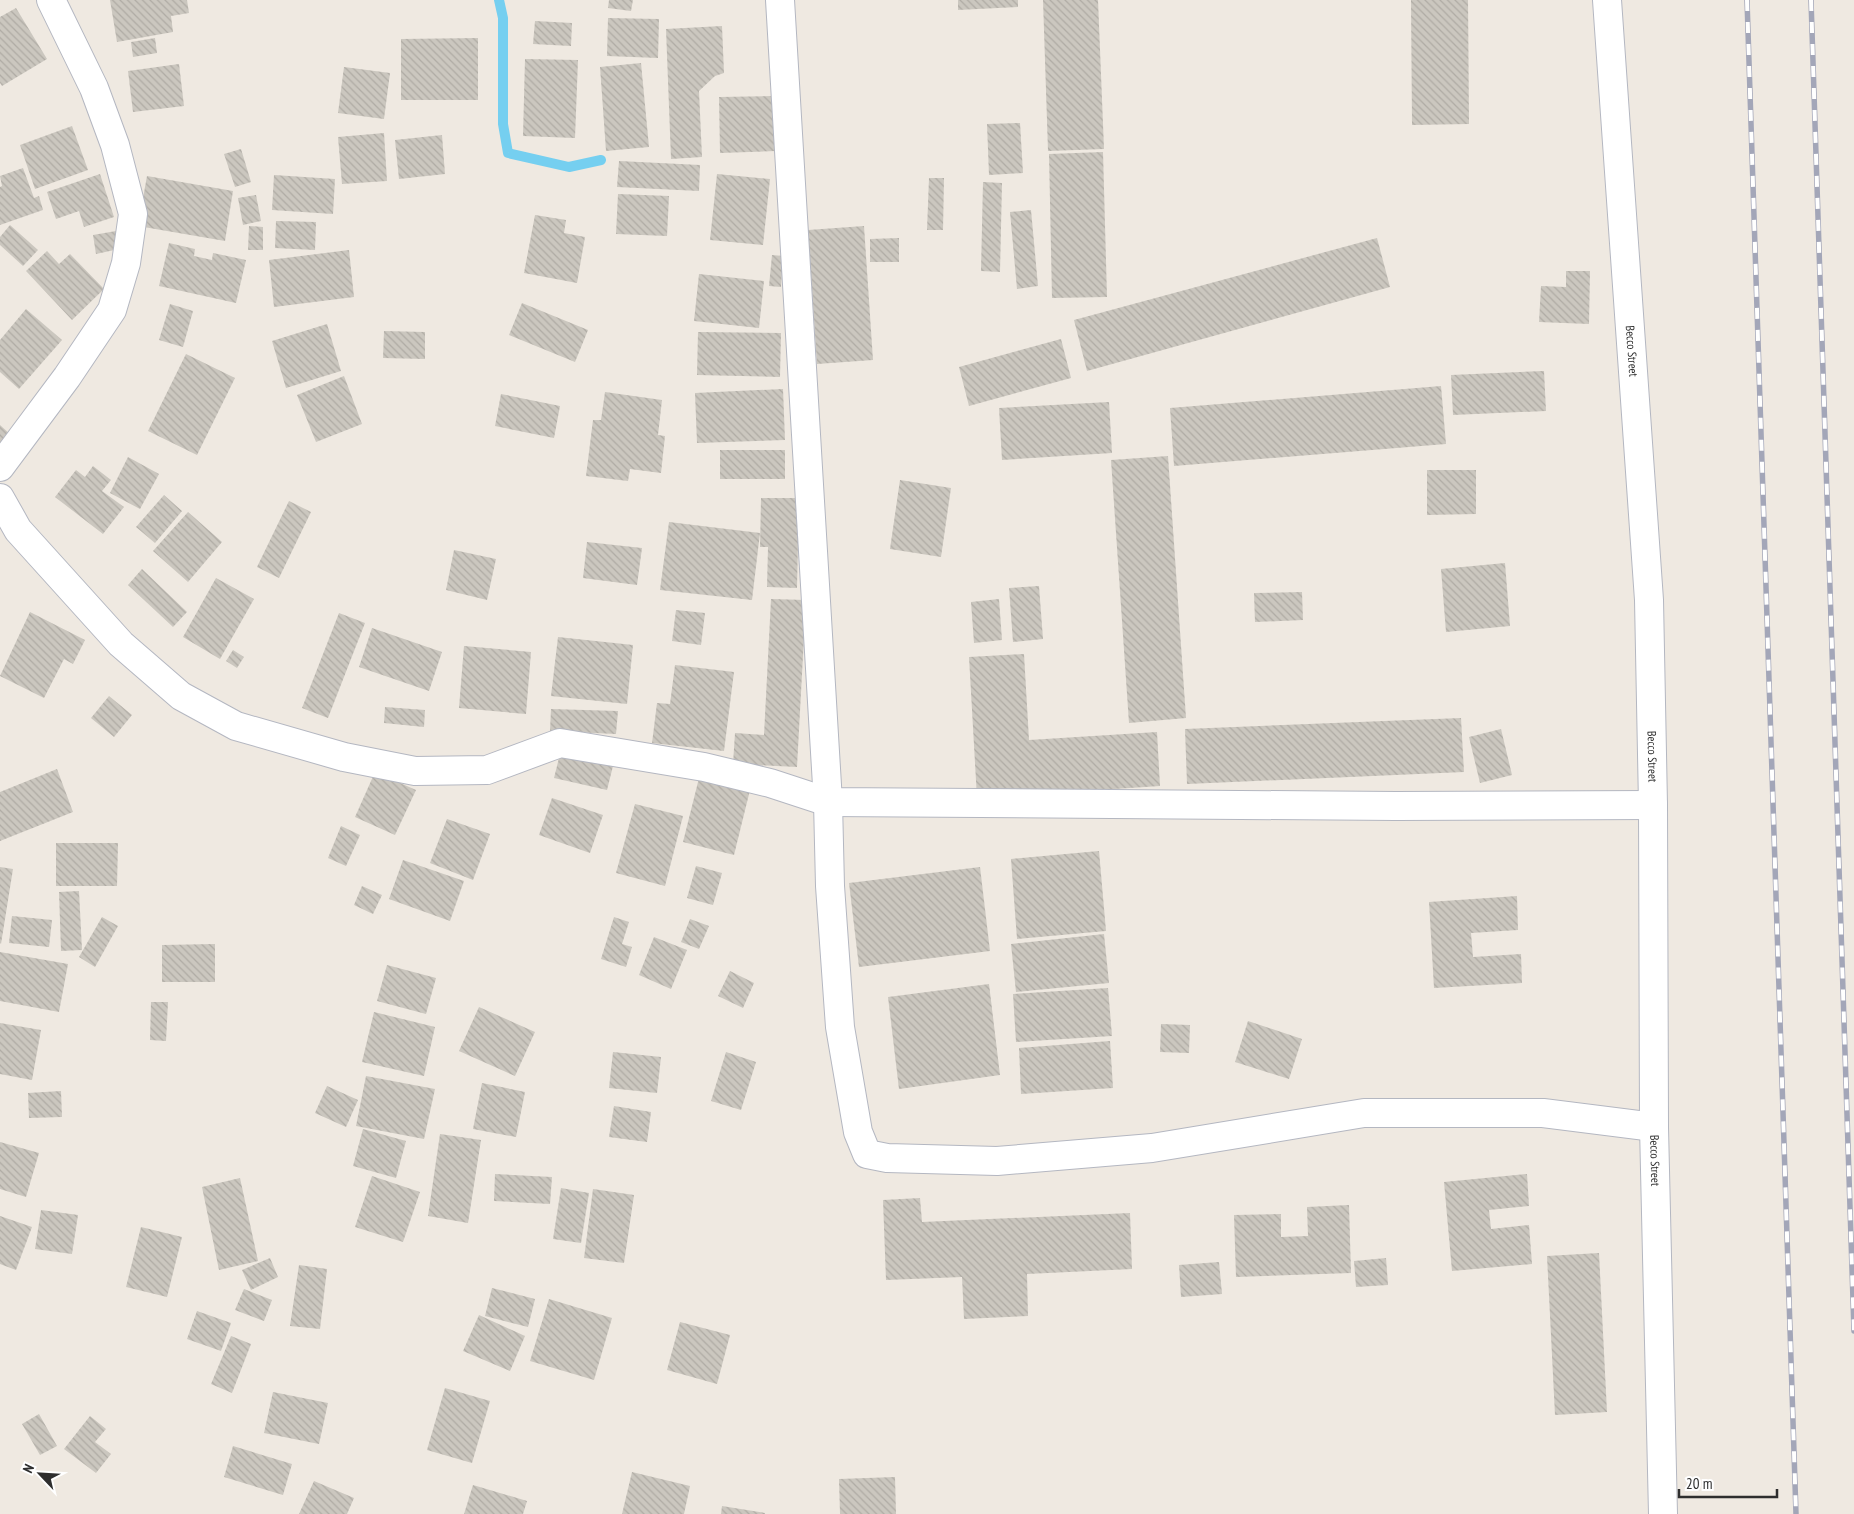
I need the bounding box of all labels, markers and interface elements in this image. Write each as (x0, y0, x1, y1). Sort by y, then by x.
street label: Becco Street (1623, 325, 1641, 378)
street label: Becco Street (1645, 731, 1661, 783)
street label: Becco Street (1647, 1135, 1663, 1187)
north arrow (15, 1449, 65, 1499)
text: N (18, 1461, 38, 1476)
scale bar (1679, 1466, 1776, 1498)
text: 20 m (1686, 1474, 1712, 1493)

